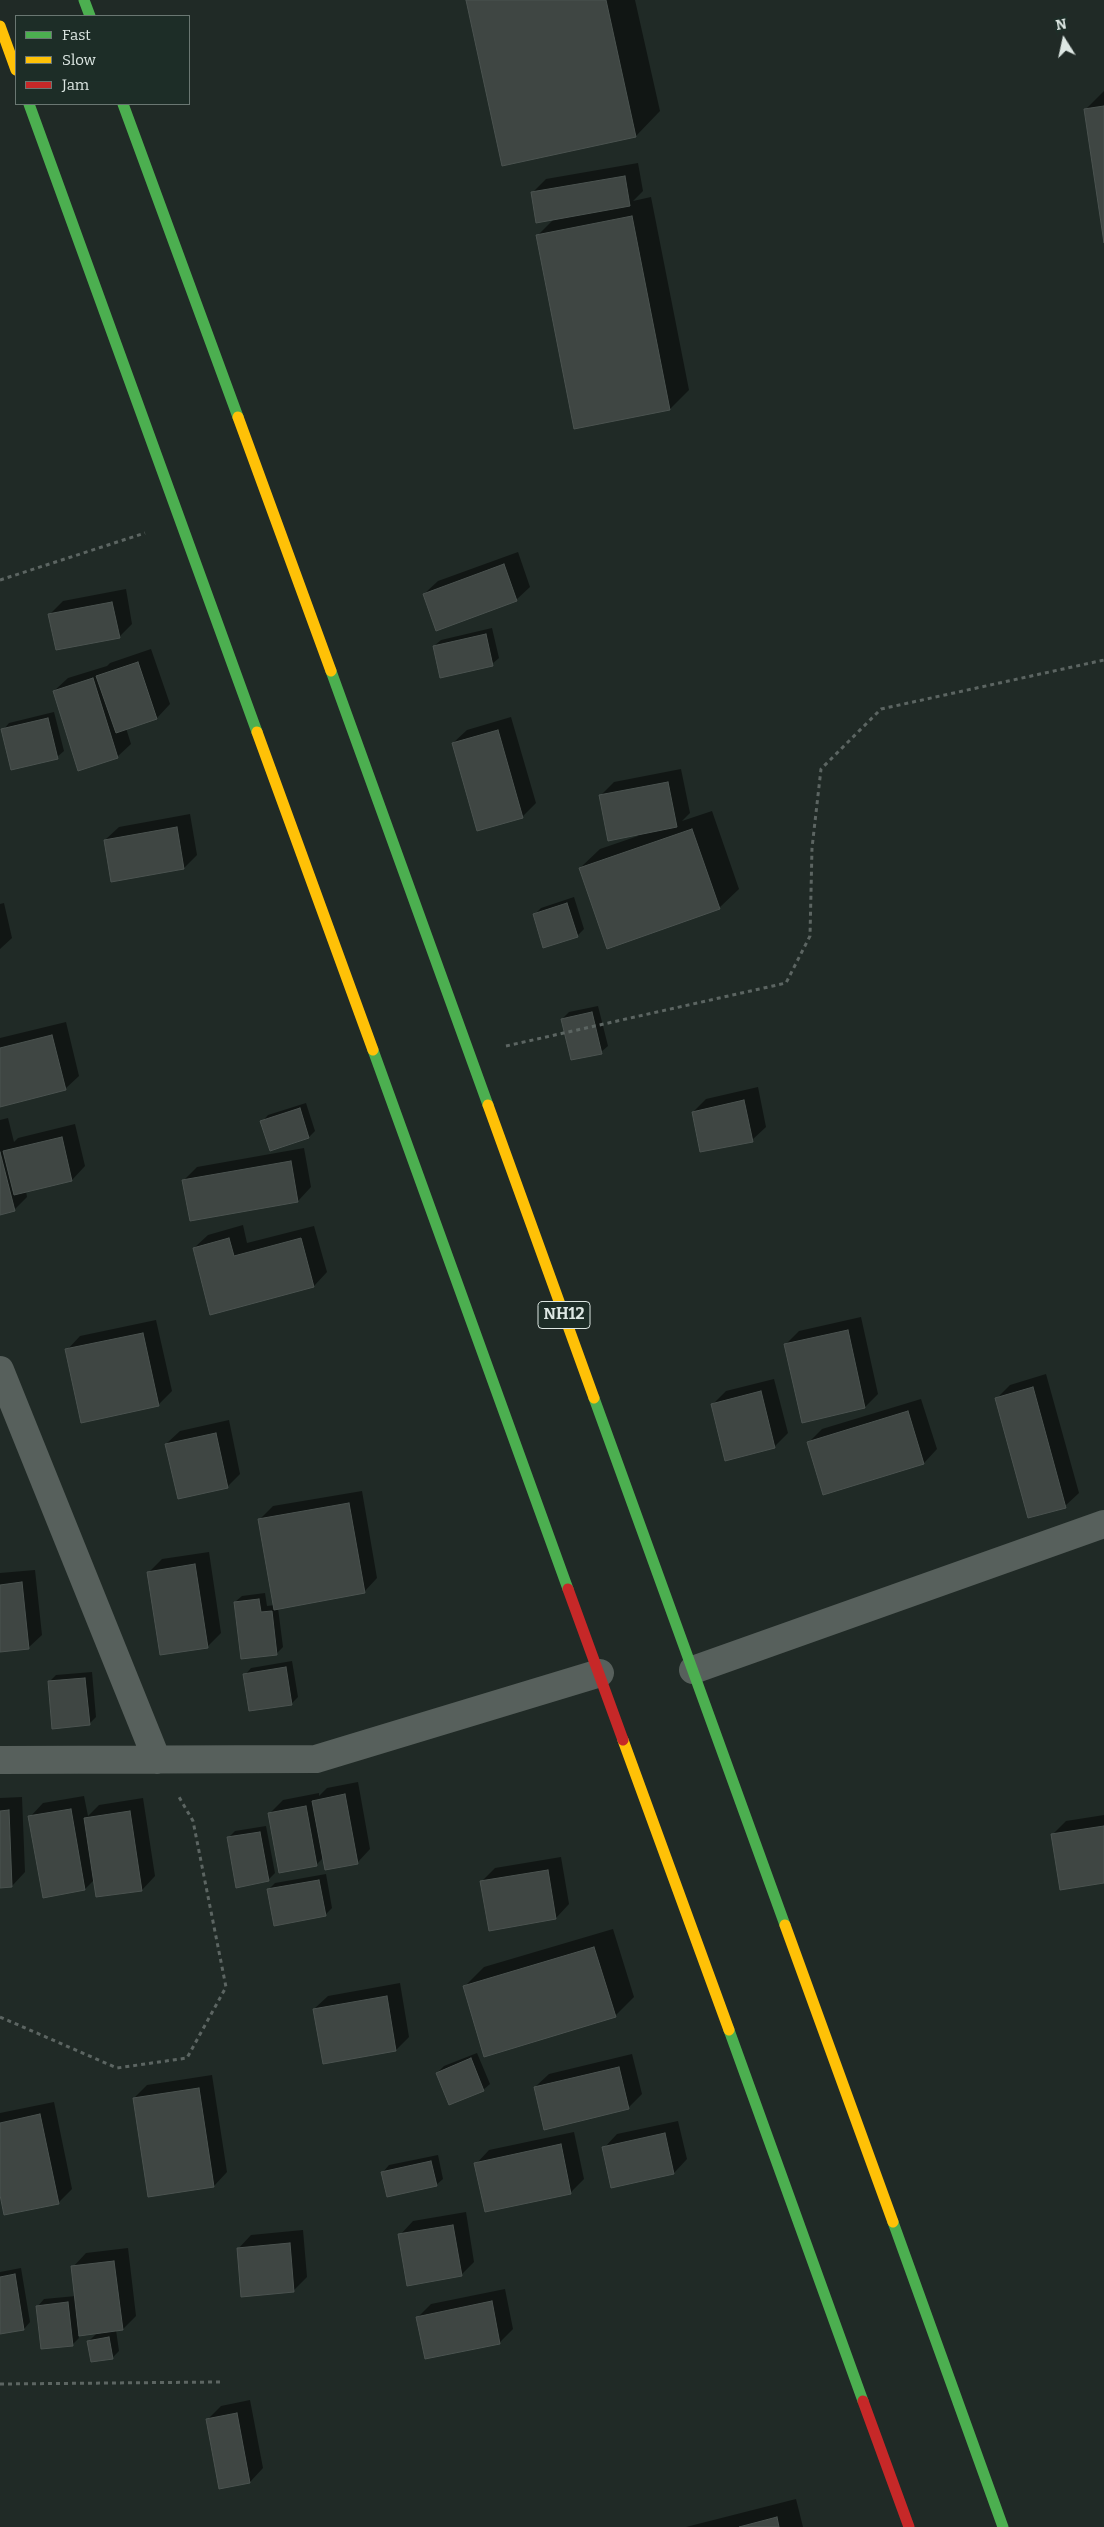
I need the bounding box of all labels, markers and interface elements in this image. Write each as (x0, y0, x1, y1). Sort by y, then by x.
legend (15, 15, 190, 105)
north arrow (1039, 15, 1089, 65)
text: N (1055, 15, 1068, 34)
text: Fast (62, 26, 91, 44)
text: Slow (62, 51, 96, 69)
text: Jam (62, 76, 89, 94)
road number: NH12 (538, 1302, 590, 1328)

